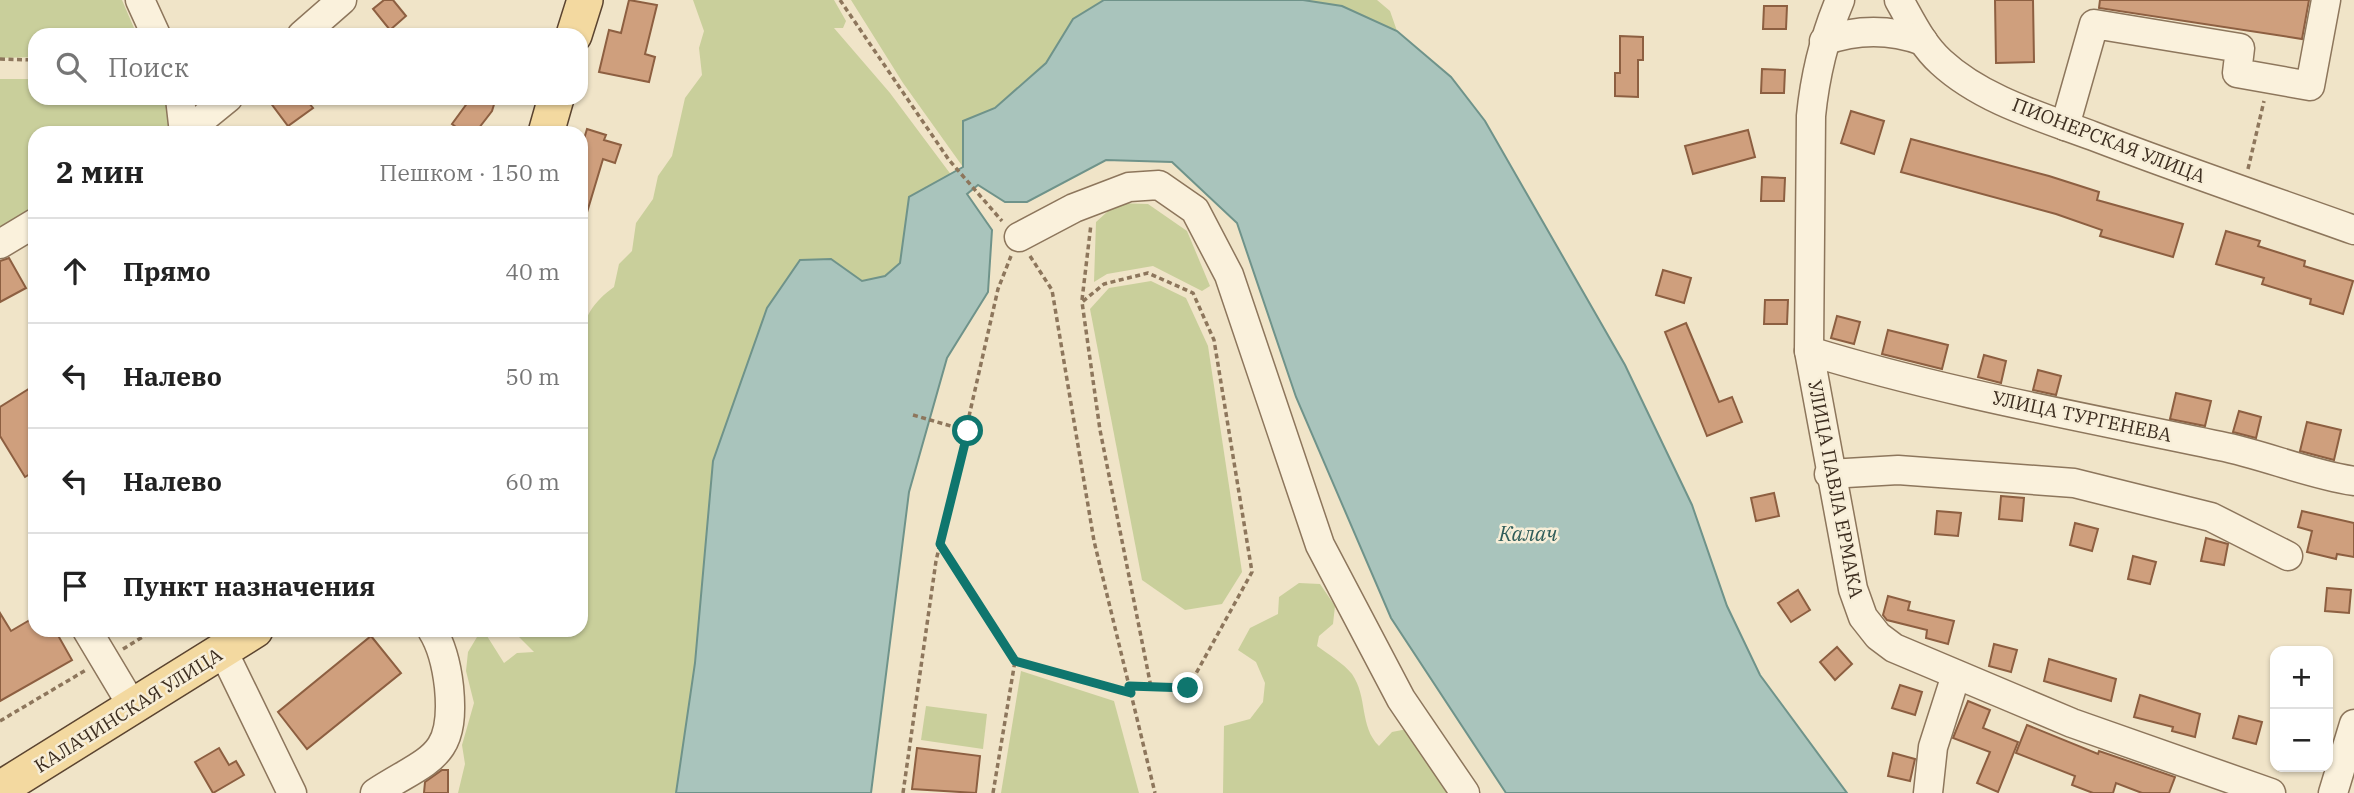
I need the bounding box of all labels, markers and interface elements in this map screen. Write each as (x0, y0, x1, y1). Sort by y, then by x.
search box (28, 28, 588, 105)
icon: search (52, 48, 90, 86)
text: Поиск (108, 50, 189, 84)
street label: ПИОНЕРСКАЯ УЛИЦА (2009, 92, 2209, 188)
text: 2 мин (56, 152, 144, 191)
text: Пешком · 150 m (379, 157, 560, 187)
icon: ahead (56, 252, 94, 290)
text: Прямо (123, 254, 211, 288)
text: 40 m (505, 256, 560, 286)
icon: left (56, 357, 94, 395)
text: Налево (123, 359, 222, 393)
text: 50 m (505, 361, 560, 391)
street label: УЛИЦА ПАВЛА ЕРМАКА (1803, 378, 1869, 600)
street label: УЛИЦА ТУРГЕНЕВА (1990, 385, 2174, 447)
route start (952, 415, 983, 446)
icon: left (56, 462, 94, 500)
text: Налево (123, 464, 222, 498)
text: 60 m (505, 466, 560, 496)
water label: Калач (1498, 519, 1557, 547)
icon: arrive (56, 567, 94, 605)
text: Пункт назначения (123, 569, 375, 603)
street label: КАЛАЧИНСКАЯ УЛИЦА (30, 642, 226, 778)
map controls (2270, 646, 2333, 772)
button: + (2270, 646, 2333, 709)
route end (1172, 672, 1203, 703)
button: − (2270, 709, 2333, 772)

